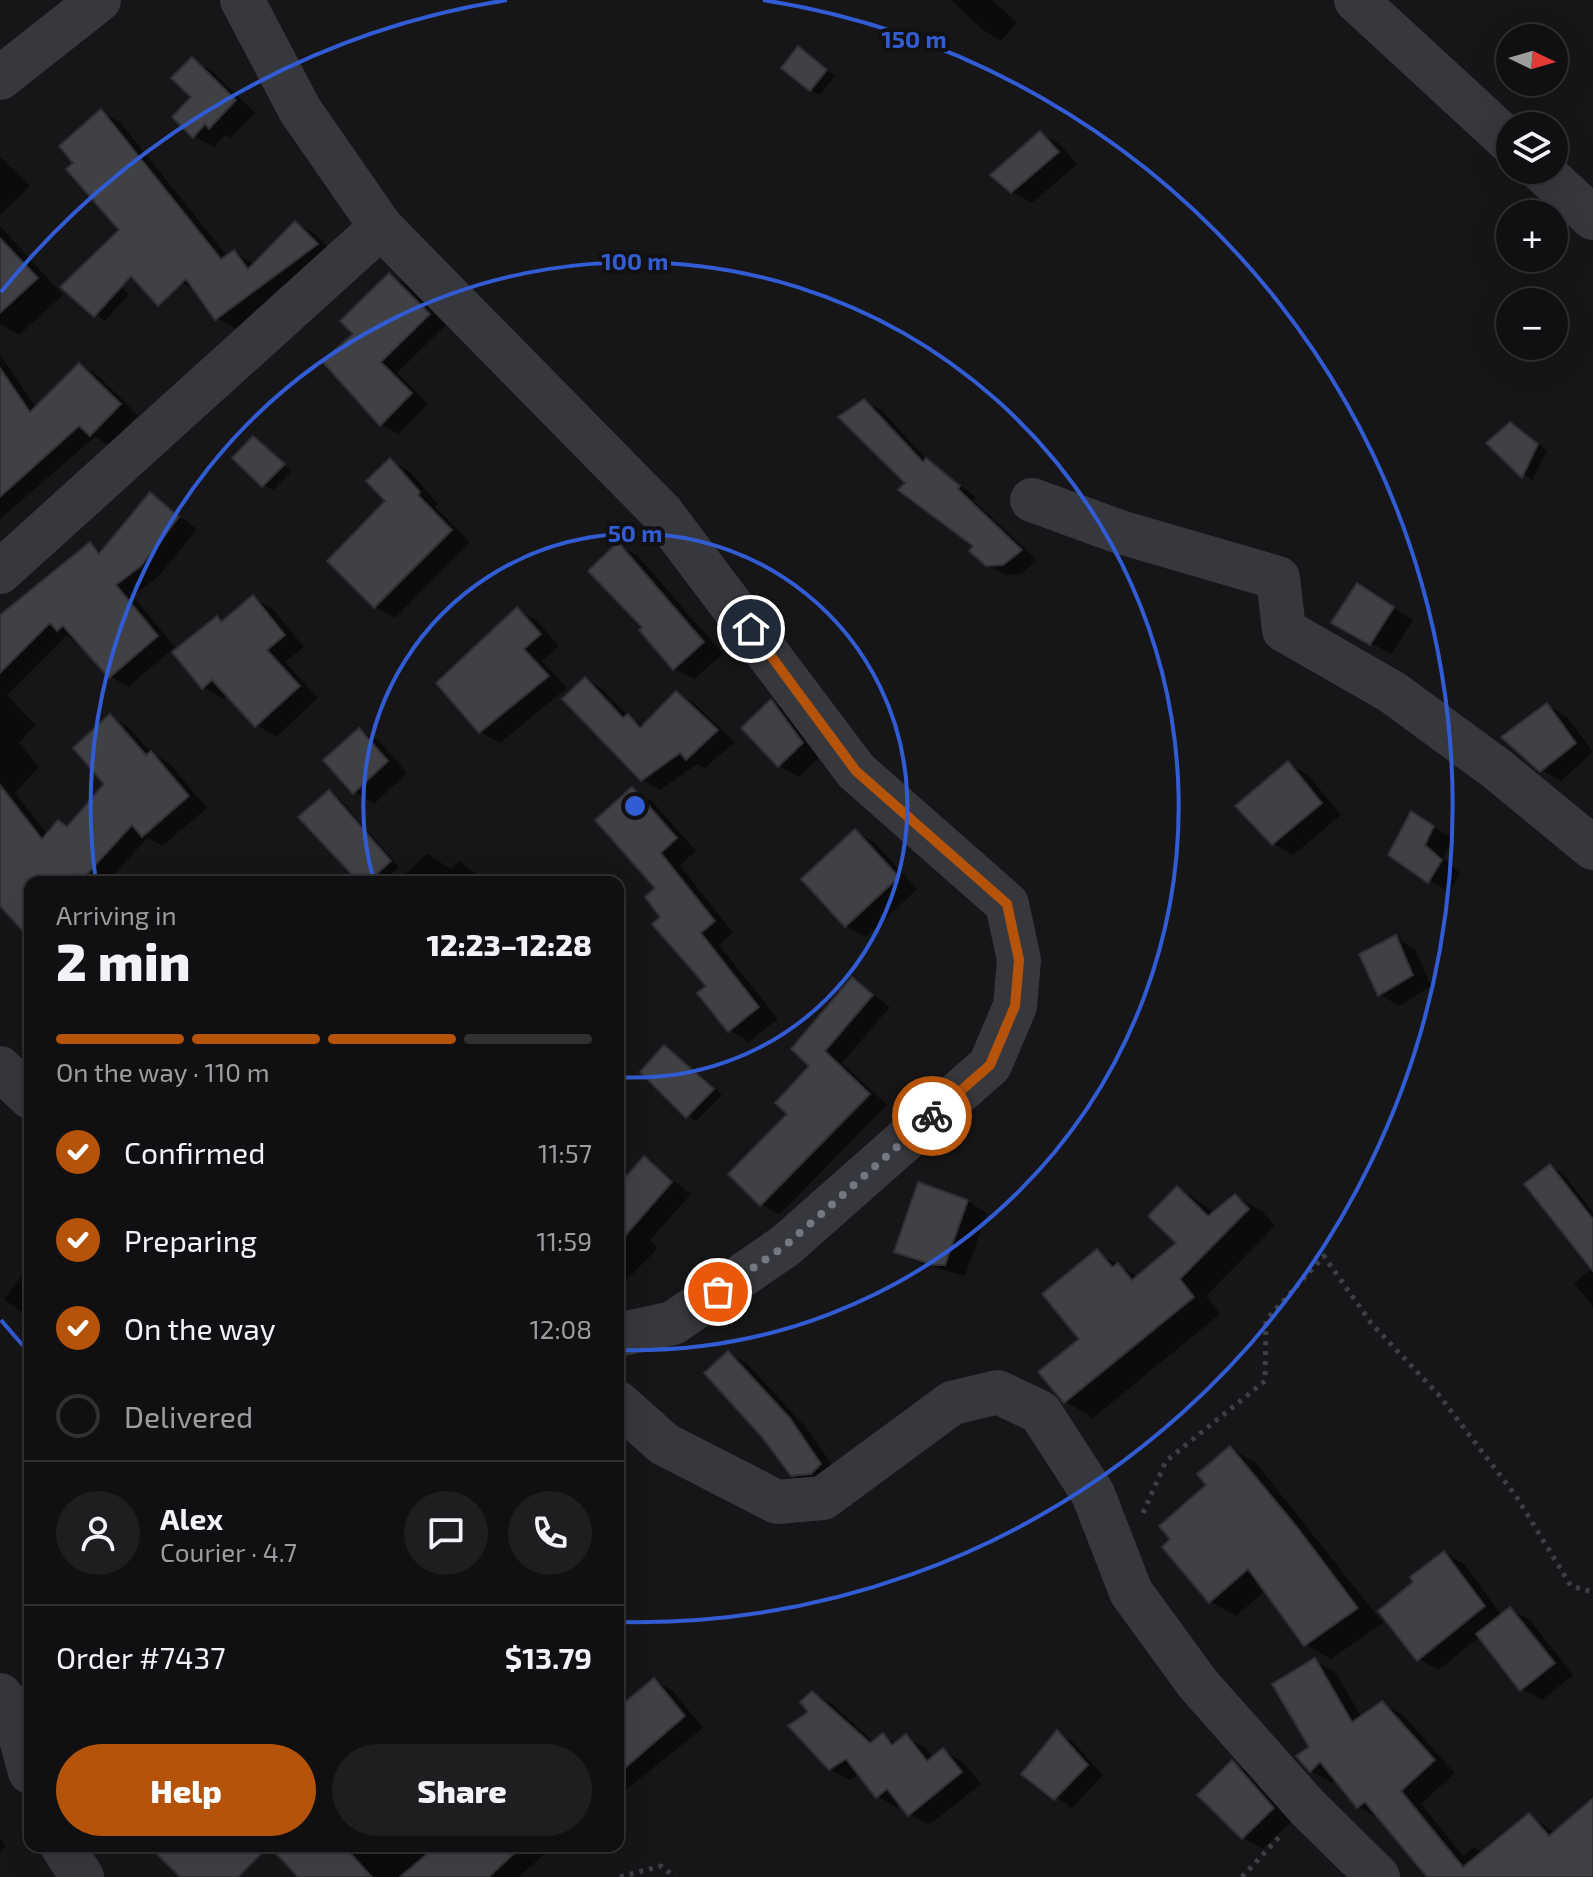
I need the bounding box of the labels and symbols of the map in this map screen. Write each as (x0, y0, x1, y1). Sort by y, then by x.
text: 150 m (881, 24, 947, 53)
north arrow (1496, 24, 1568, 96)
text: 100 m (602, 246, 668, 275)
text: 50 m (608, 518, 662, 547)
pin (717, 595, 785, 663)
centre of rings (621, 792, 649, 820)
courier (892, 1076, 972, 1156)
pin (684, 1258, 752, 1326)

